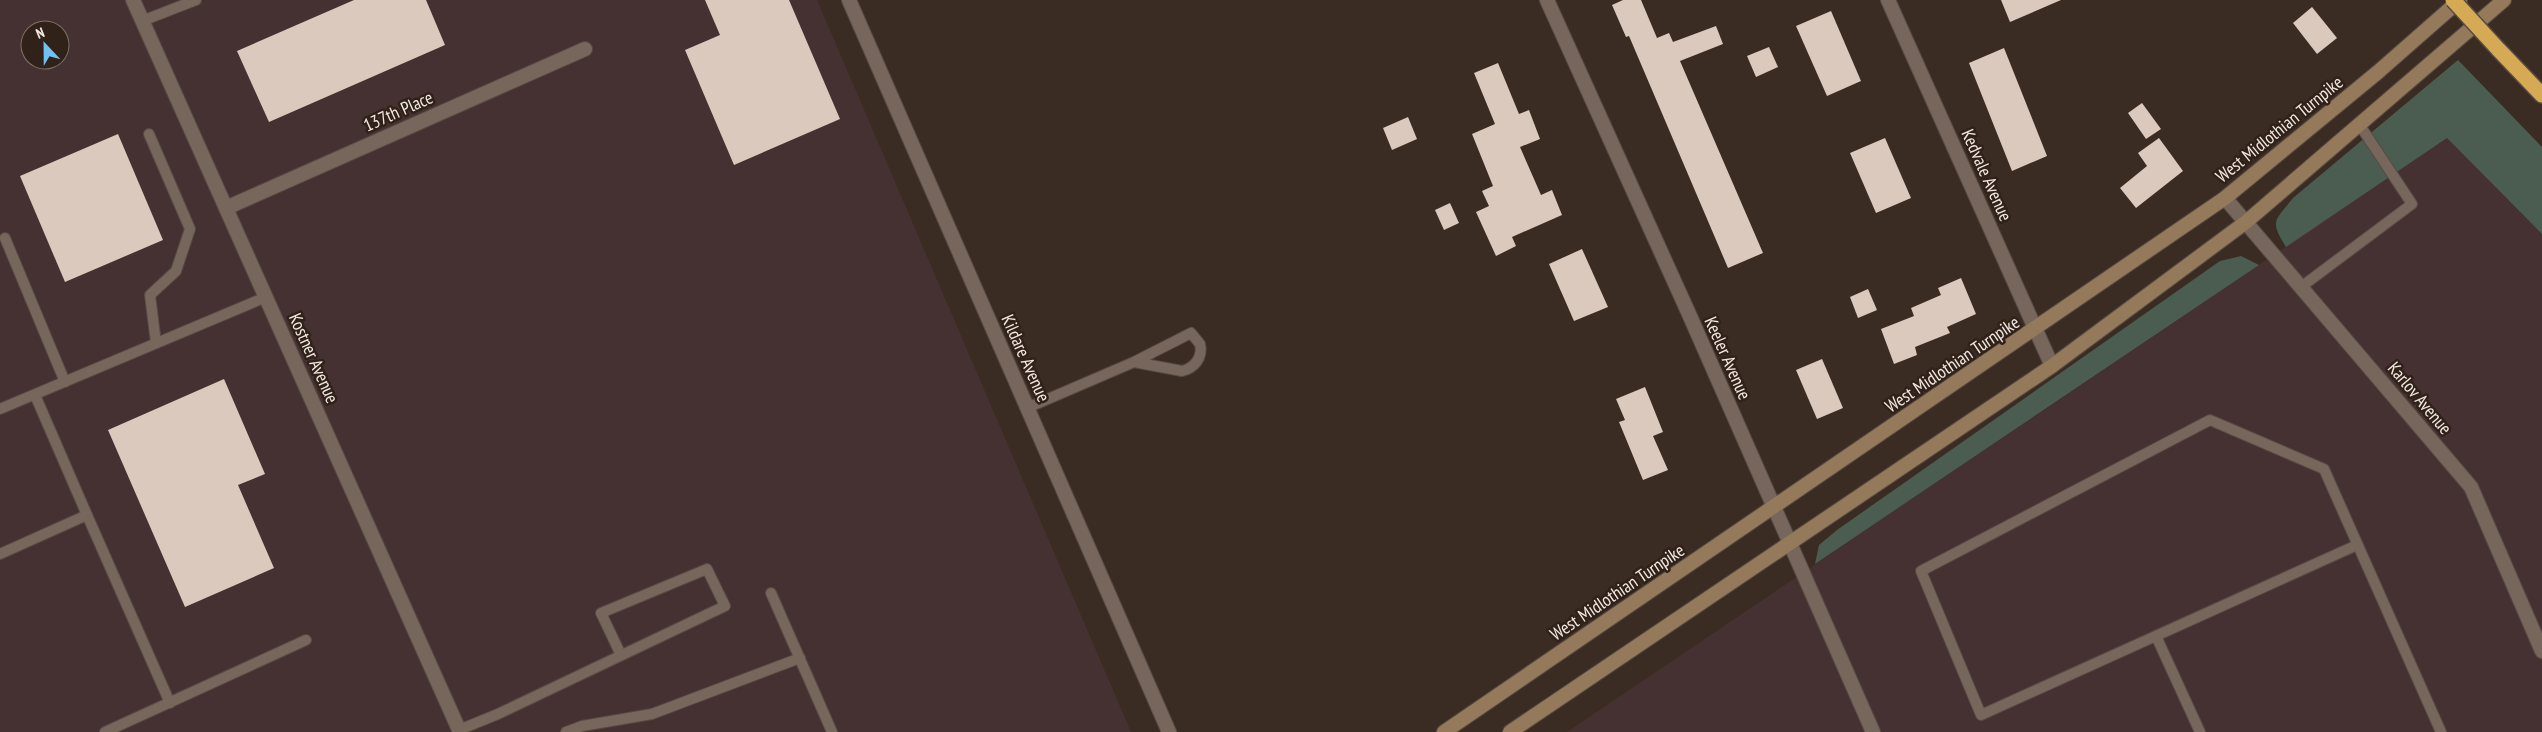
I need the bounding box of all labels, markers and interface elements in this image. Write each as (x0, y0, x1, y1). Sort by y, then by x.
north arrow (20, 20, 70, 70)
text: N (33, 23, 47, 43)
street label: West Midlothian Turnpike (2211, 71, 2347, 187)
street label: 137th Place (360, 85, 436, 137)
street label: Kedvale Avenue (1957, 126, 2017, 224)
street label: Kostner Avenue (284, 309, 344, 407)
street label: Kildare Avenue (997, 311, 1055, 405)
street label: West Midlothian Turnpike (1880, 311, 2024, 417)
street label: Keeler Avenue (1700, 313, 1756, 403)
street label: Karlov Avenue (2383, 357, 2457, 439)
street label: West Midlothian Turnpike (1545, 539, 1689, 645)

